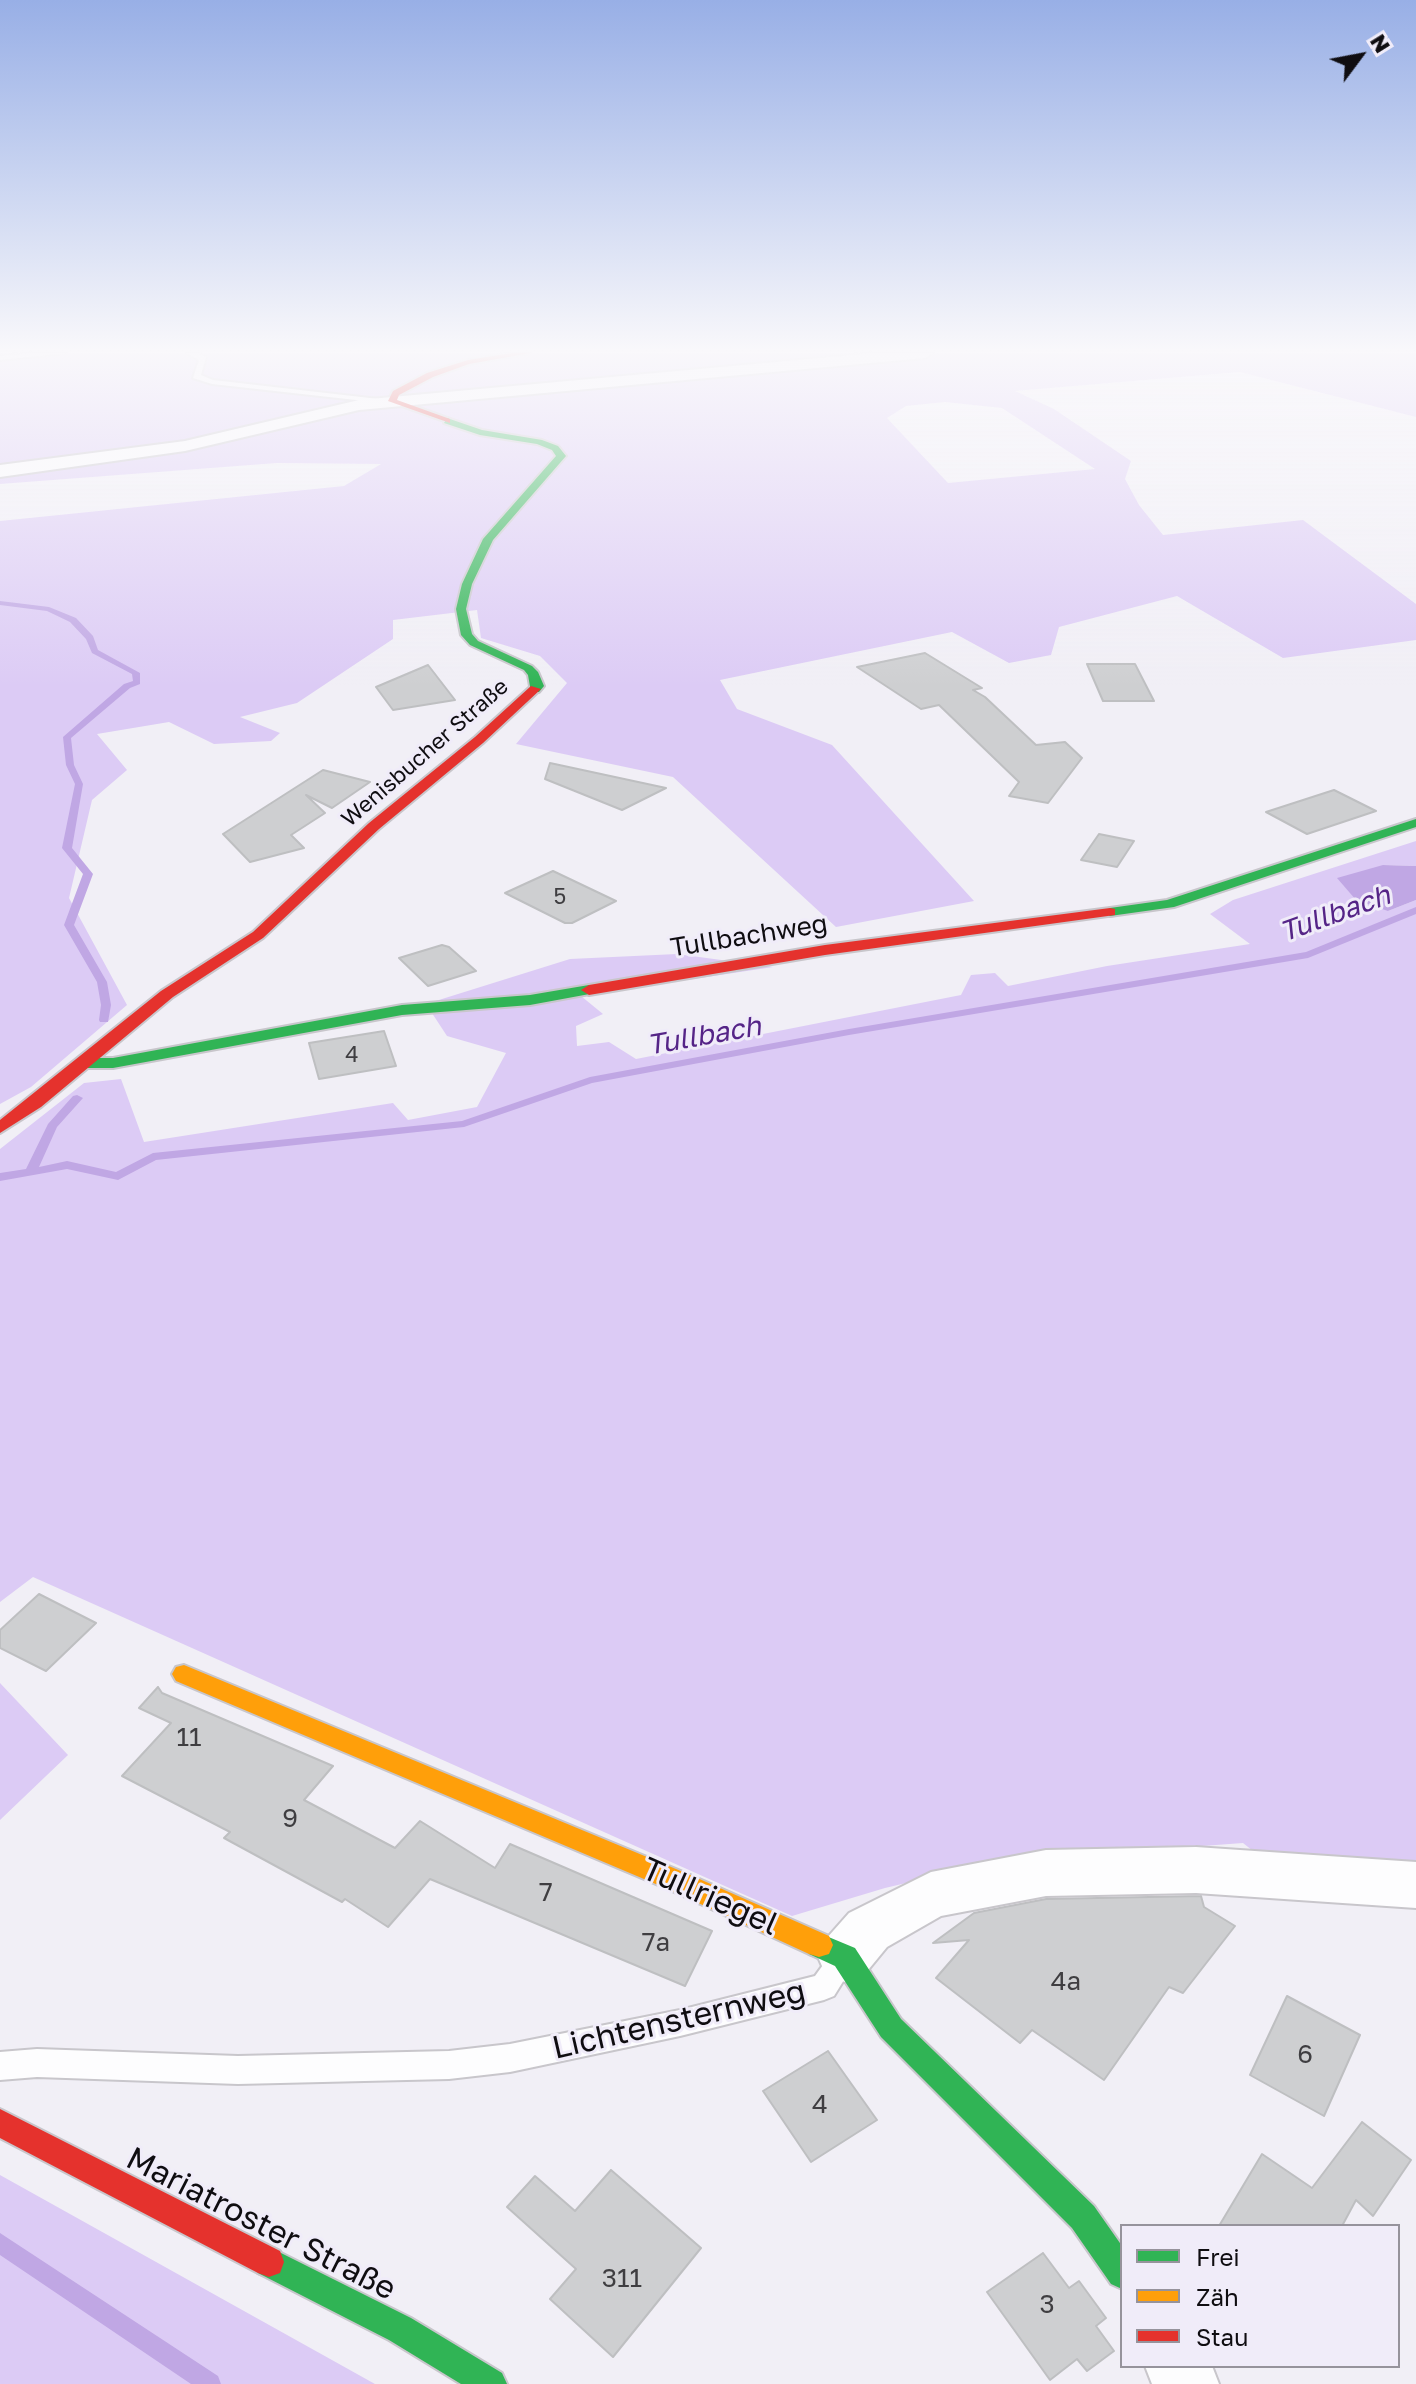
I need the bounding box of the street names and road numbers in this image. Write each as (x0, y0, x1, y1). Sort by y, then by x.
street label: Wenisbucher Straße (336, 673, 514, 833)
street label: Tullbachweg (668, 908, 830, 964)
street label: Tullriegel (636, 1850, 784, 1944)
street label: Lichtensternweg (549, 1972, 809, 2068)
street label: Mariatroster Straße (120, 2139, 402, 2309)

